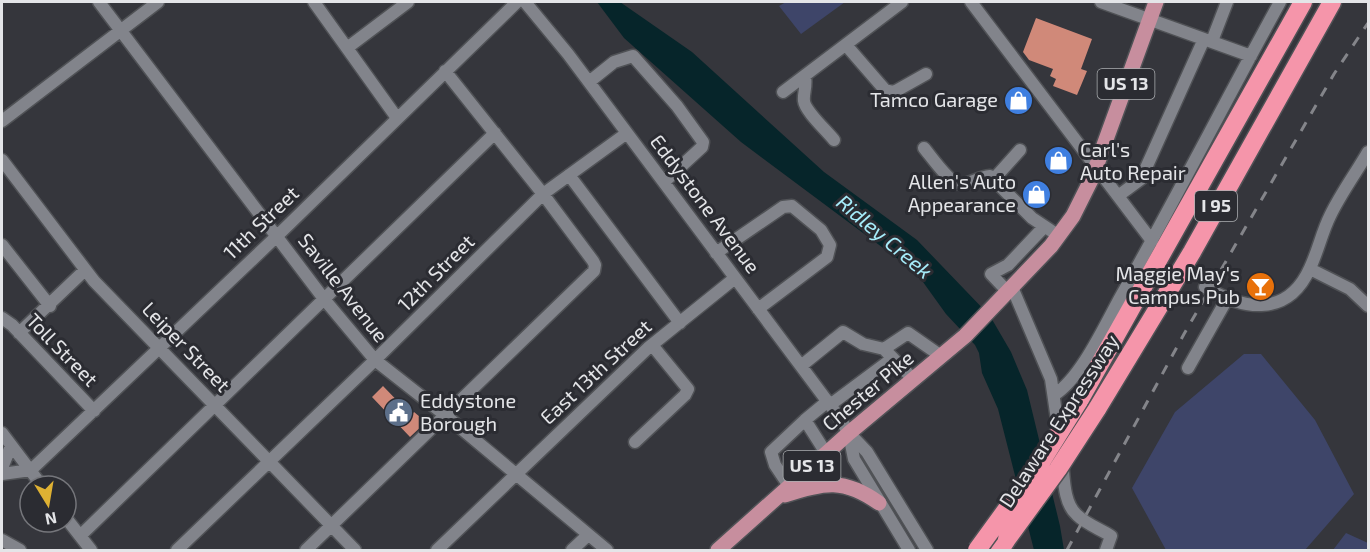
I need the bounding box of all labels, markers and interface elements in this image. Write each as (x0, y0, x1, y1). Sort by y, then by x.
road number: US 13 (1098, 69, 1154, 99)
shop icon: Tamco Garage (1003, 84, 1035, 116)
place label: Tamco Garage (870, 87, 998, 111)
street label: Eddystone Avenue (646, 129, 766, 277)
place label: Carl's Auto Repair (1080, 137, 1186, 184)
shop icon: Carl's Auto Repair (1043, 145, 1075, 177)
place label: Allen's Auto Appearance (908, 169, 1016, 216)
shop icon: Allen's Auto Appearance (1021, 178, 1053, 210)
street label: 11th Street (218, 180, 303, 264)
water label: Ridley Creek (831, 189, 938, 284)
road number: I 95 (1195, 191, 1237, 221)
street label: Saville Avenue (294, 228, 394, 347)
street label: 12th Street (392, 229, 479, 316)
place label: Maggie May's Campus Pub (1116, 261, 1240, 308)
bar icon: Maggie May's Campus Pub (1245, 270, 1277, 302)
street label: Leiper Street (138, 296, 236, 397)
street label: Toll Street (22, 308, 104, 391)
street label: East 13th Street (535, 314, 656, 429)
street label: Delaware Expressway (993, 329, 1123, 511)
street label: Chester Pike (817, 345, 918, 435)
place label: Eddystone Borough (420, 388, 516, 435)
public building icon: Eddystone Borough (383, 397, 415, 429)
road number: US 13 (784, 451, 840, 481)
north arrow (18, 474, 78, 534)
text: N (43, 509, 58, 530)

